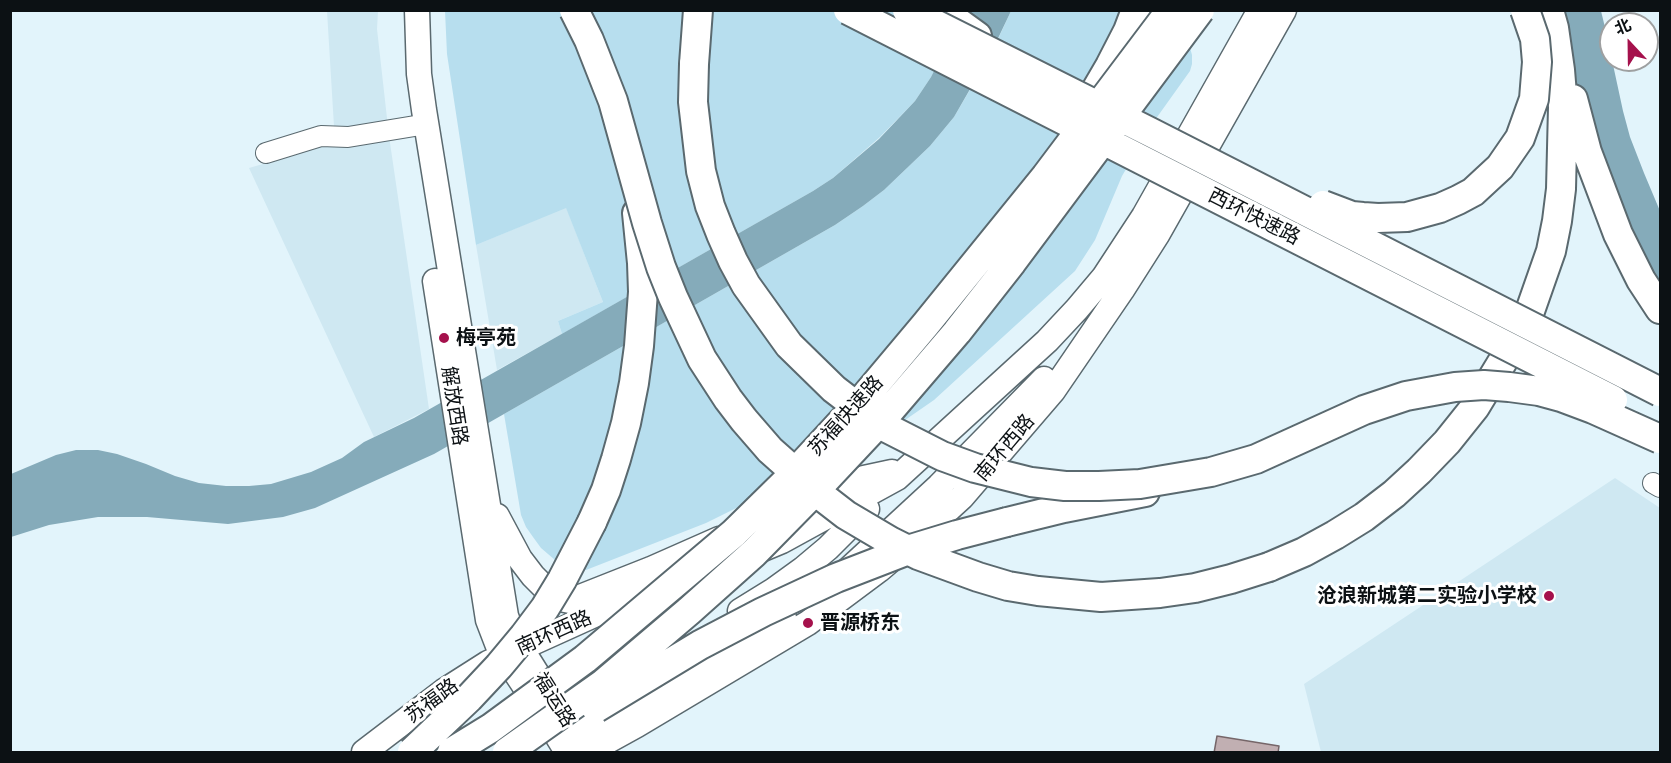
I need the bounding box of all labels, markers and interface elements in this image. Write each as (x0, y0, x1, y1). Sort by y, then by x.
north arrow (1599, 12, 1659, 72)
text: 北 (1612, 15, 1634, 39)
street label: 西环快速路 (1204, 184, 1304, 250)
place label: 梅亭苑 (456, 326, 516, 350)
marker: 梅亭苑 (437, 331, 451, 345)
street label: 解放西路 (436, 365, 472, 447)
street label: 苏福快速路 (804, 371, 888, 461)
street label: 南环西路 (970, 410, 1040, 486)
place label: 沧浪新城第二实验小学校 (1317, 584, 1537, 608)
marker: 沧浪新城第二实验小学校 (1542, 589, 1556, 603)
street label: 南环西路 (513, 606, 595, 660)
place label: 晋源桥东 (820, 611, 900, 635)
marker: 晋源桥东 (801, 616, 815, 630)
street label: 福运路 (528, 668, 580, 732)
street label: 苏福路 (401, 674, 463, 728)

